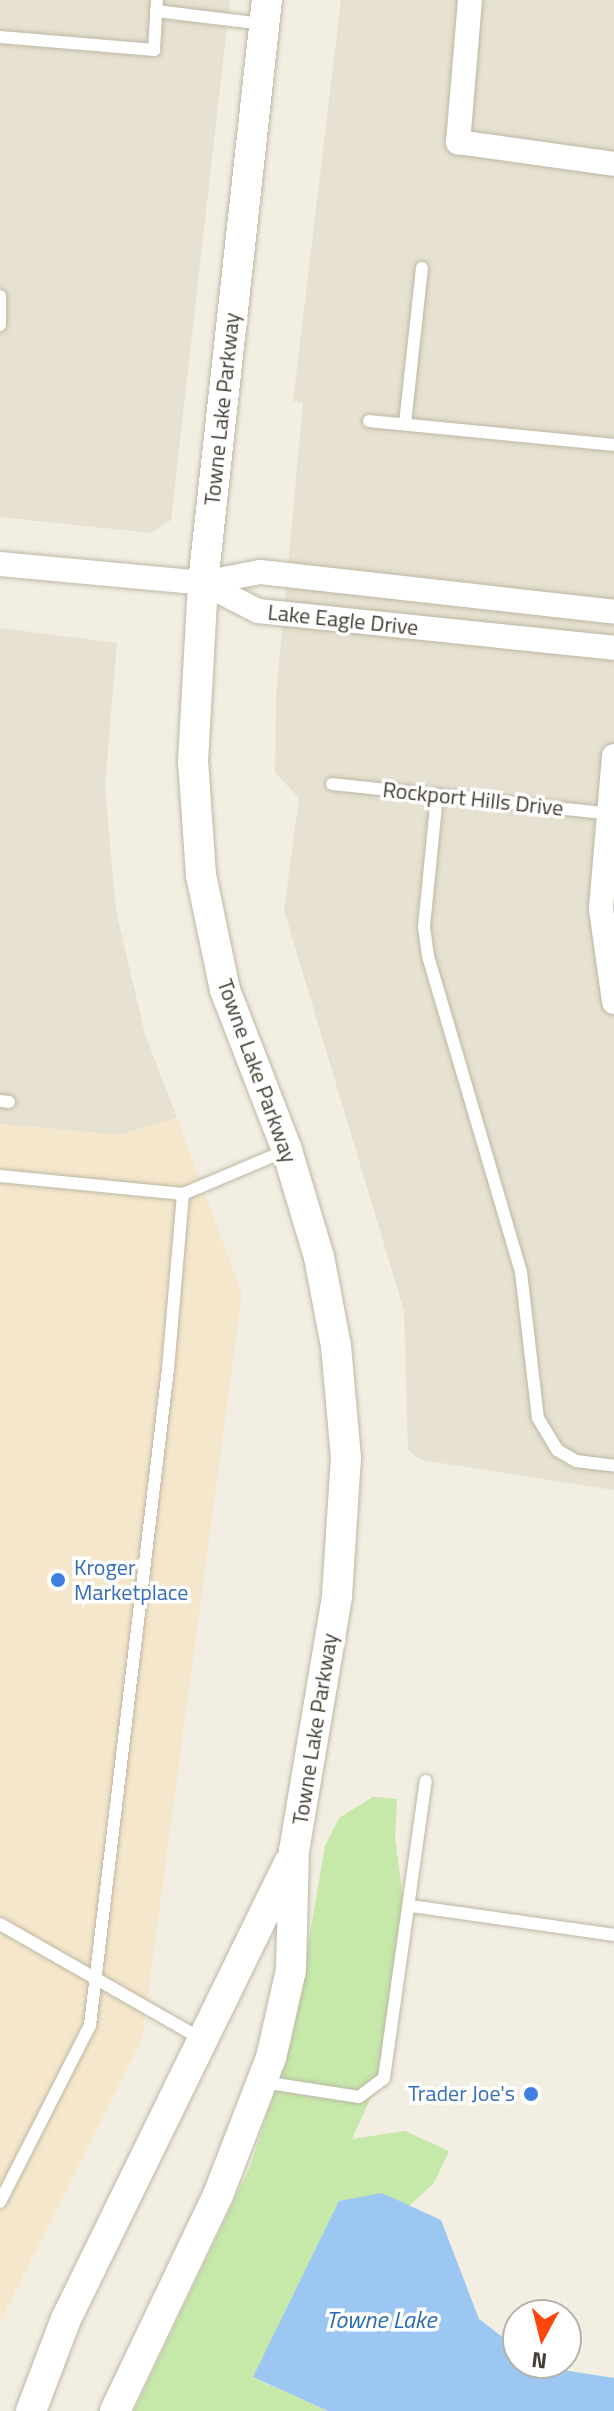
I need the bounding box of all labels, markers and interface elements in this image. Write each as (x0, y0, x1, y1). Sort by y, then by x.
street label: Towne Lake Parkway (199, 311, 245, 507)
street label: Lake Eagle Drive (266, 599, 420, 641)
street label: Rockport Hills Drive (381, 776, 565, 822)
street label: Towne Lake Parkway (211, 975, 303, 1167)
place label: Kroger Marketplace (74, 1554, 188, 1606)
marker: Kroger Marketplace (49, 1571, 67, 1589)
street label: Towne Lake Parkway (287, 1631, 343, 1827)
place label: Trader Joe's (408, 2081, 515, 2107)
marker: Trader Joe's (522, 2085, 540, 2103)
north arrow (502, 2299, 582, 2379)
water label: Towne Lake (326, 2306, 436, 2334)
text: N (530, 2343, 549, 2379)

